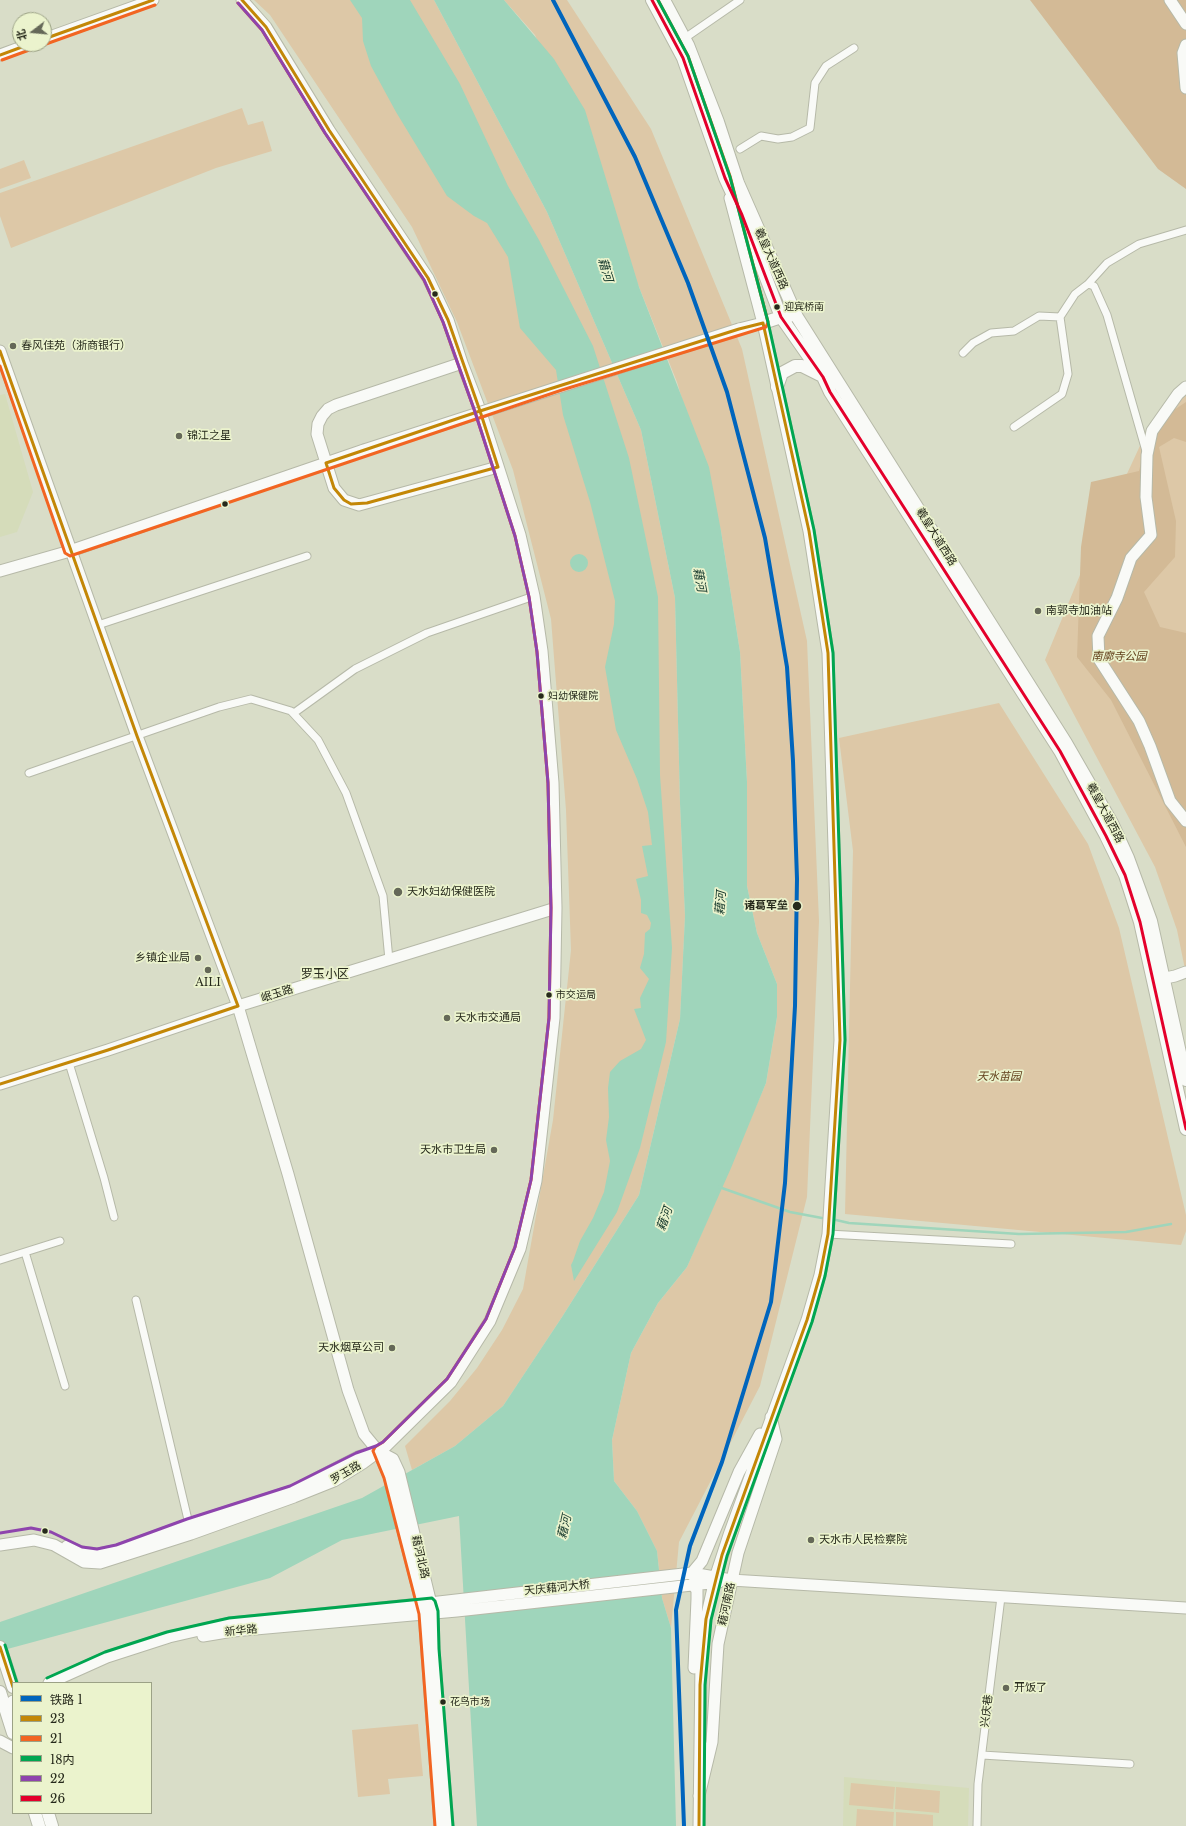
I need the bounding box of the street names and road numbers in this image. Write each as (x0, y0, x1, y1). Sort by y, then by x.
street label: 羲皇大道西路 (752, 226, 790, 292)
street label: 羲皇大道西路 (913, 506, 959, 568)
street label: 羲皇大道西路 (1084, 781, 1126, 845)
street label: 岷玉路 (259, 983, 295, 1005)
street label: 罗玉路 (328, 1459, 364, 1487)
street label: 藉河北路 (409, 1534, 431, 1580)
street label: 天庆藉河大桥 (523, 1578, 591, 1598)
street label: 藉河南路 (716, 1581, 738, 1627)
street label: 新华路 (224, 1623, 258, 1639)
street label: 兴庆巷 (978, 1694, 996, 1728)

